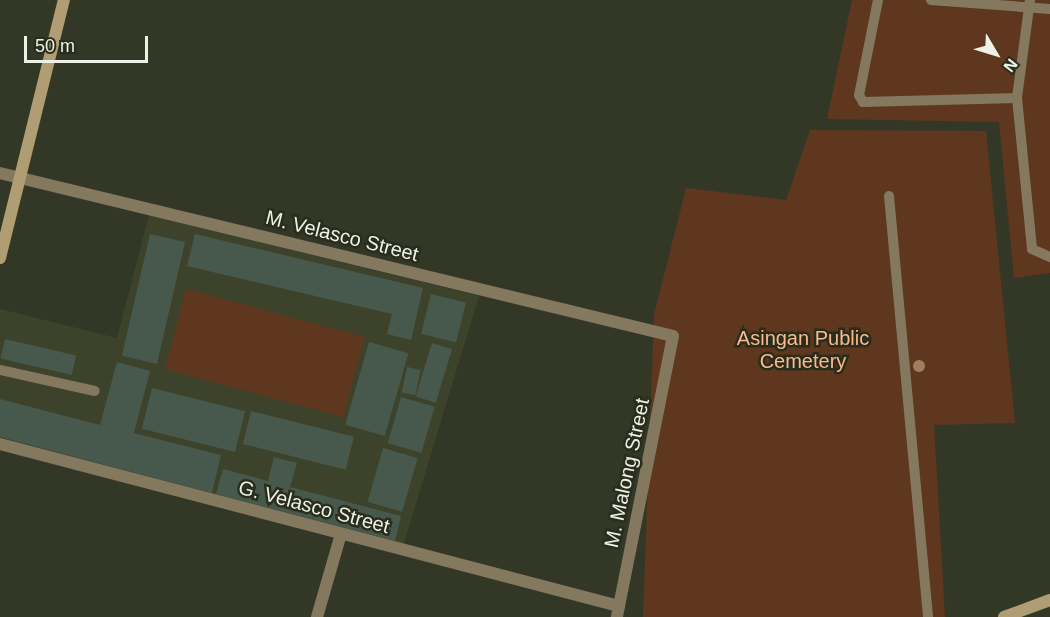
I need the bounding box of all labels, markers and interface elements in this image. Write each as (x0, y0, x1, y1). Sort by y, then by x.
scale bar (27, 24, 152, 62)
north arrow (966, 24, 1026, 84)
text: 50 m (35, 36, 75, 56)
text: N (1000, 56, 1021, 75)
street label: M. Velasco Street (263, 205, 421, 267)
park label: Asingan Public Cemetery (737, 326, 869, 373)
street label: M. Malong Street (599, 396, 655, 550)
street label: G. Velasco Street (236, 475, 392, 539)

